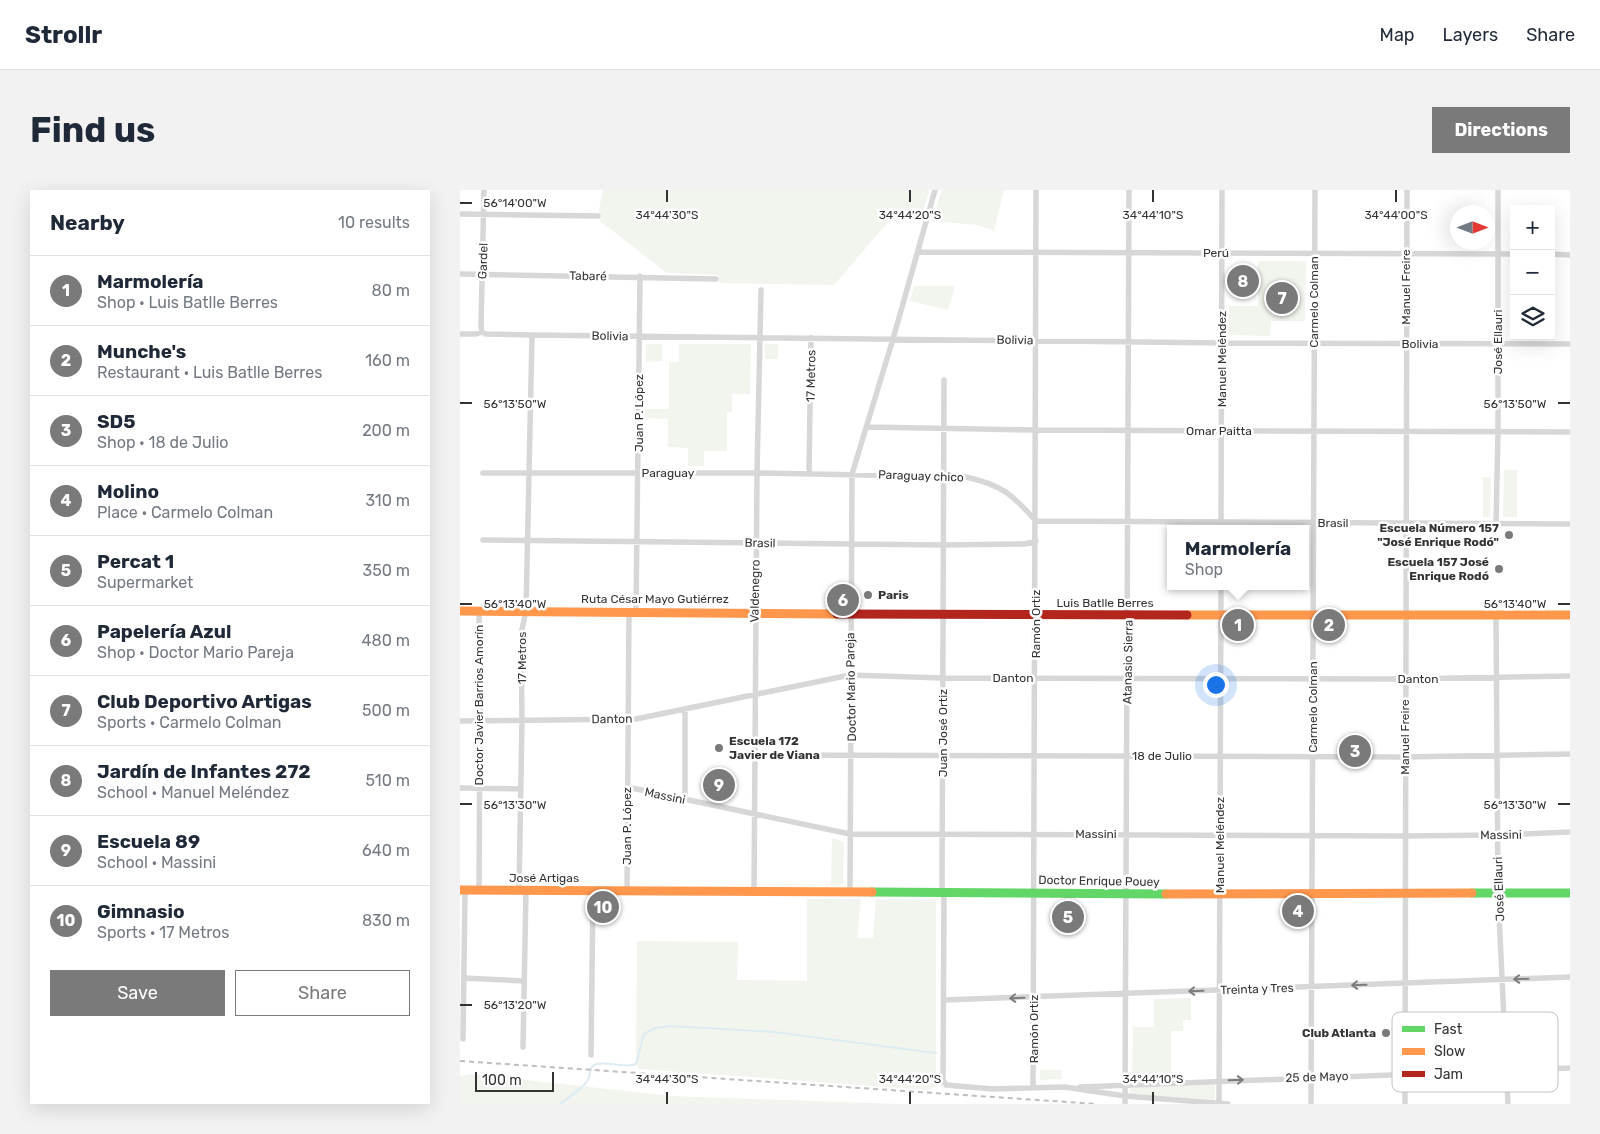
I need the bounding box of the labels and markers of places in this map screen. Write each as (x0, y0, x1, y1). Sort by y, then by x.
pin: 8 (1227, 262, 1259, 300)
pin: 7 (1266, 279, 1298, 317)
place label: Escuela Número 157 "José Enrique Rodó" (1377, 521, 1499, 549)
marker: Escuela Número 157 "José Enrique Rodó" (1503, 529, 1515, 541)
place label: Escuela 157 José Enrique Rodó (1387, 555, 1489, 583)
marker: Escuela 157 José Enrique Rodó (1493, 563, 1505, 575)
pin: 6 (827, 581, 859, 619)
place label: Paris (878, 588, 909, 602)
marker: Paris (862, 589, 874, 601)
pin: 1 (1222, 606, 1254, 644)
pin: 2 (1313, 606, 1345, 644)
pin: 3 (1339, 732, 1371, 770)
place label: Escuela 172 Javier de Viana (729, 734, 820, 762)
marker: Escuela 172 Javier de Viana (713, 742, 725, 754)
pin: 9 (703, 766, 735, 804)
pin: 10 (587, 888, 619, 926)
pin: 4 (1282, 892, 1314, 930)
pin: 5 (1052, 898, 1084, 936)
place label: Club Atlanta (1302, 1026, 1376, 1040)
marker: Club Atlanta (1380, 1027, 1392, 1039)

